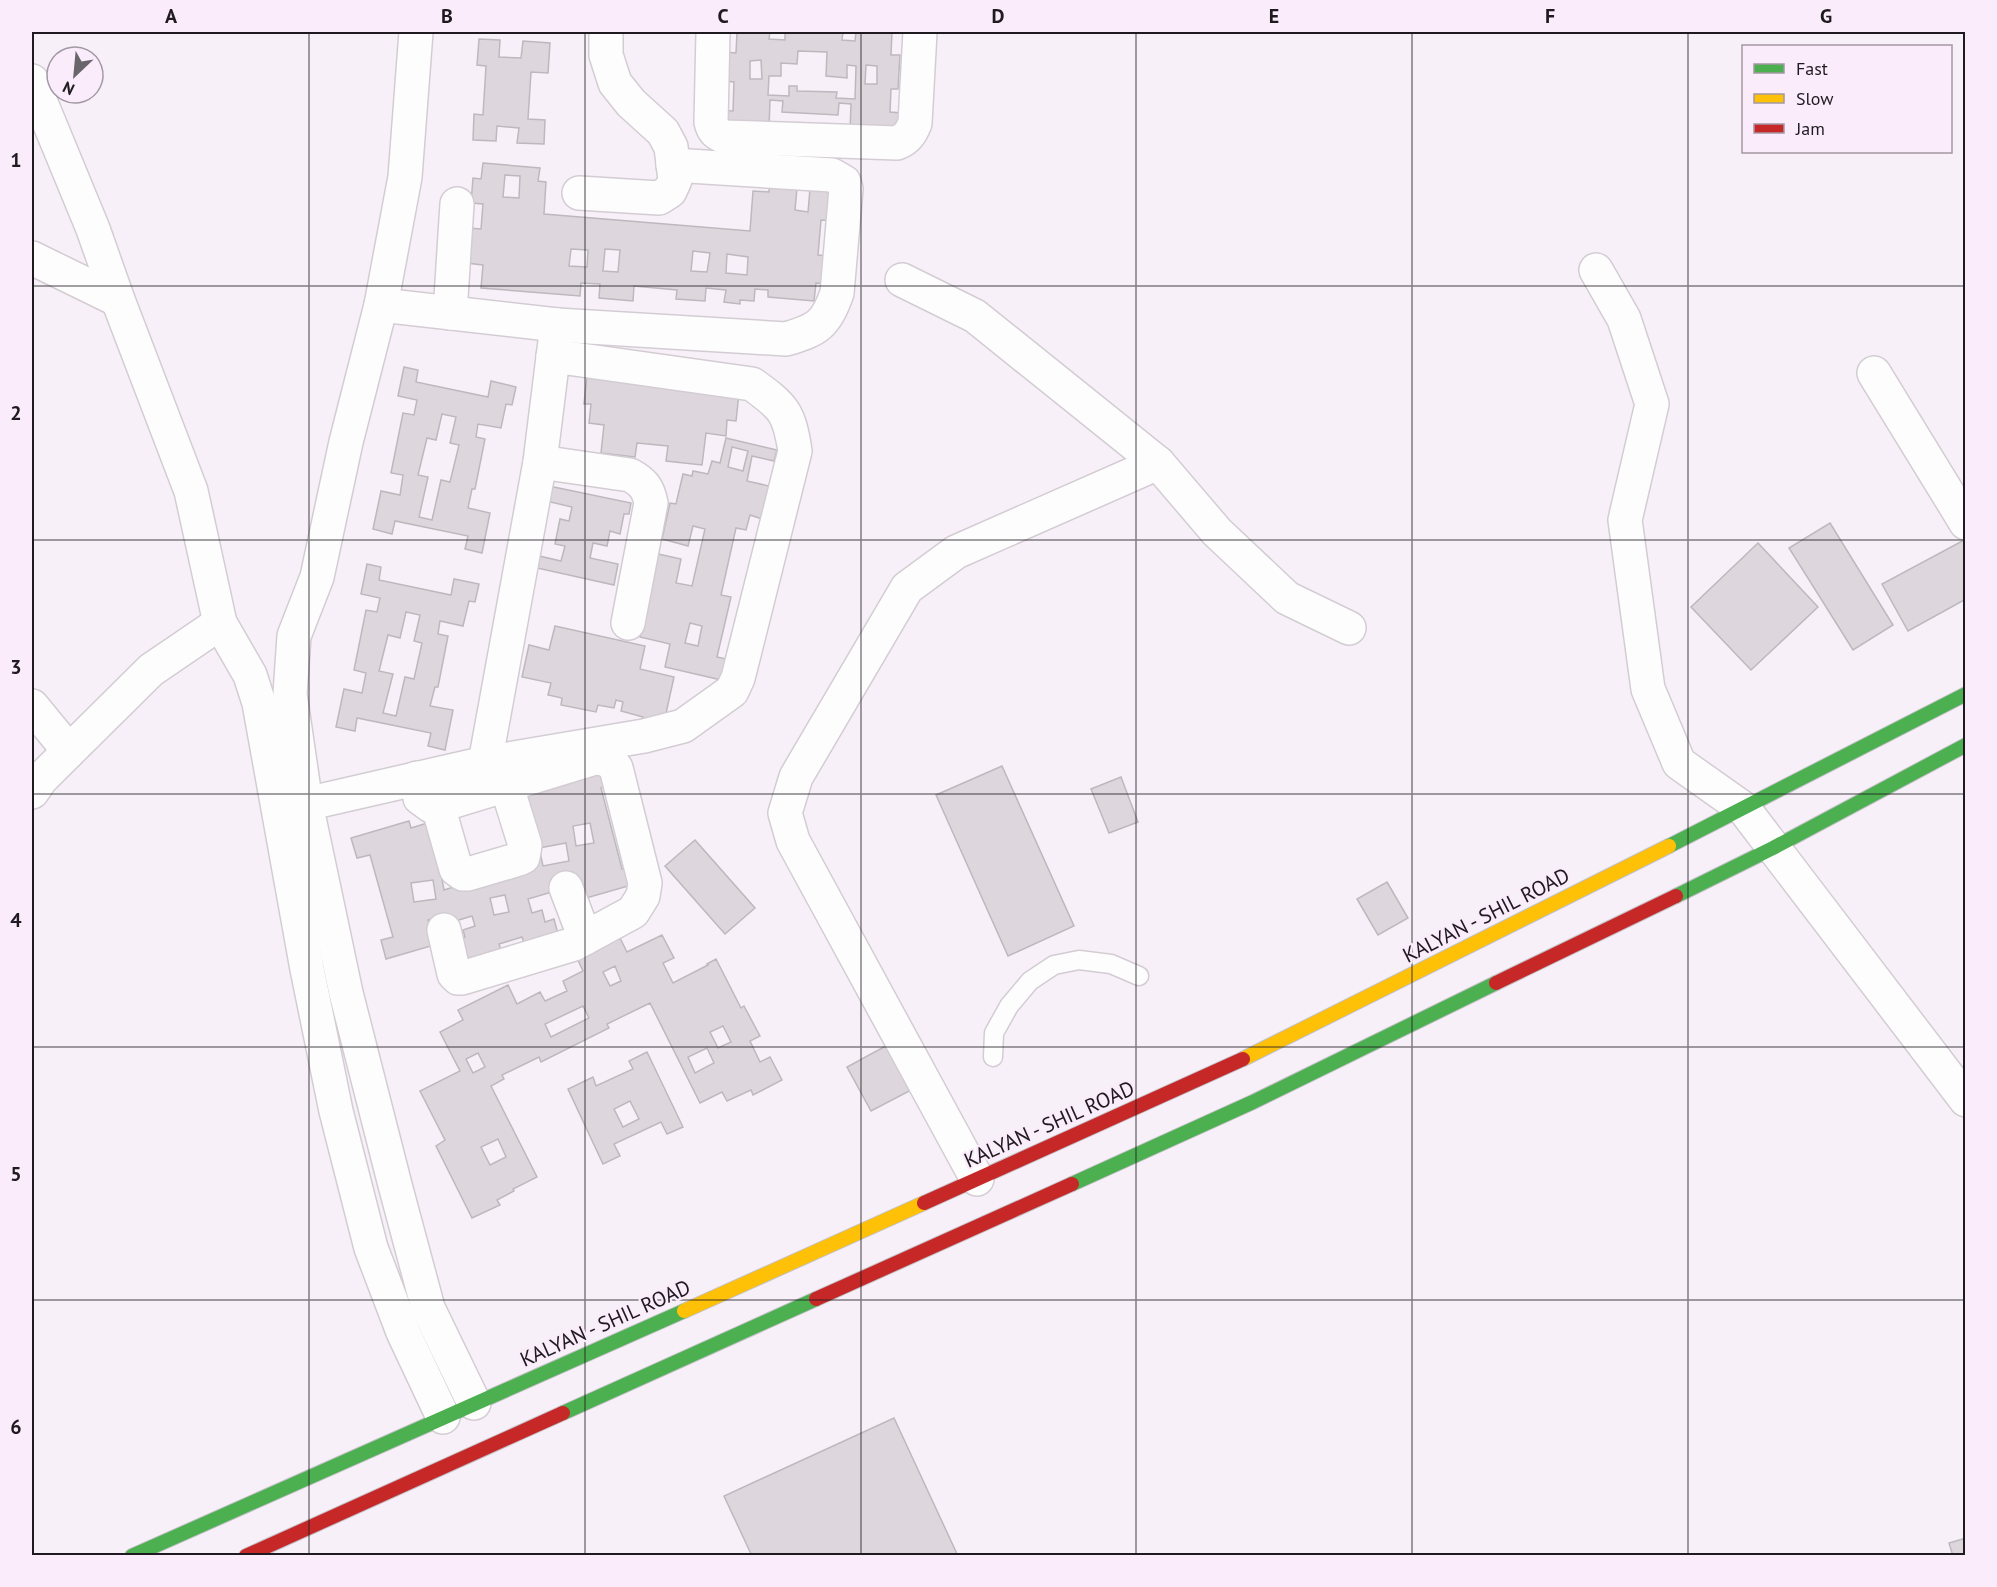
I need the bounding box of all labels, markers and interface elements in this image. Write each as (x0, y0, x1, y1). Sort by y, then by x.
text: A (165, 3, 178, 29)
text: B (441, 3, 453, 29)
text: C (717, 3, 729, 29)
text: D (992, 3, 1005, 29)
text: E (1269, 3, 1279, 29)
text: F (1545, 3, 1555, 29)
text: G (1820, 3, 1832, 29)
north arrow (45, 45, 105, 105)
legend (1742, 45, 1952, 153)
text: Fast (1796, 57, 1828, 80)
text: N (59, 77, 78, 100)
text: Slow (1796, 87, 1834, 110)
text: Jam (1795, 117, 1825, 140)
text: 1 (10, 147, 22, 173)
text: 2 (10, 400, 22, 426)
text: 3 (10, 654, 22, 680)
street label: KALYAN - SHIL ROAD (1398, 861, 1574, 969)
text: 4 (10, 907, 22, 933)
street label: KALYAN - SHIL ROAD (960, 1074, 1138, 1174)
text: 5 (10, 1161, 22, 1187)
street label: KALYAN - SHIL ROAD (516, 1273, 694, 1373)
text: 6 (10, 1414, 22, 1440)

